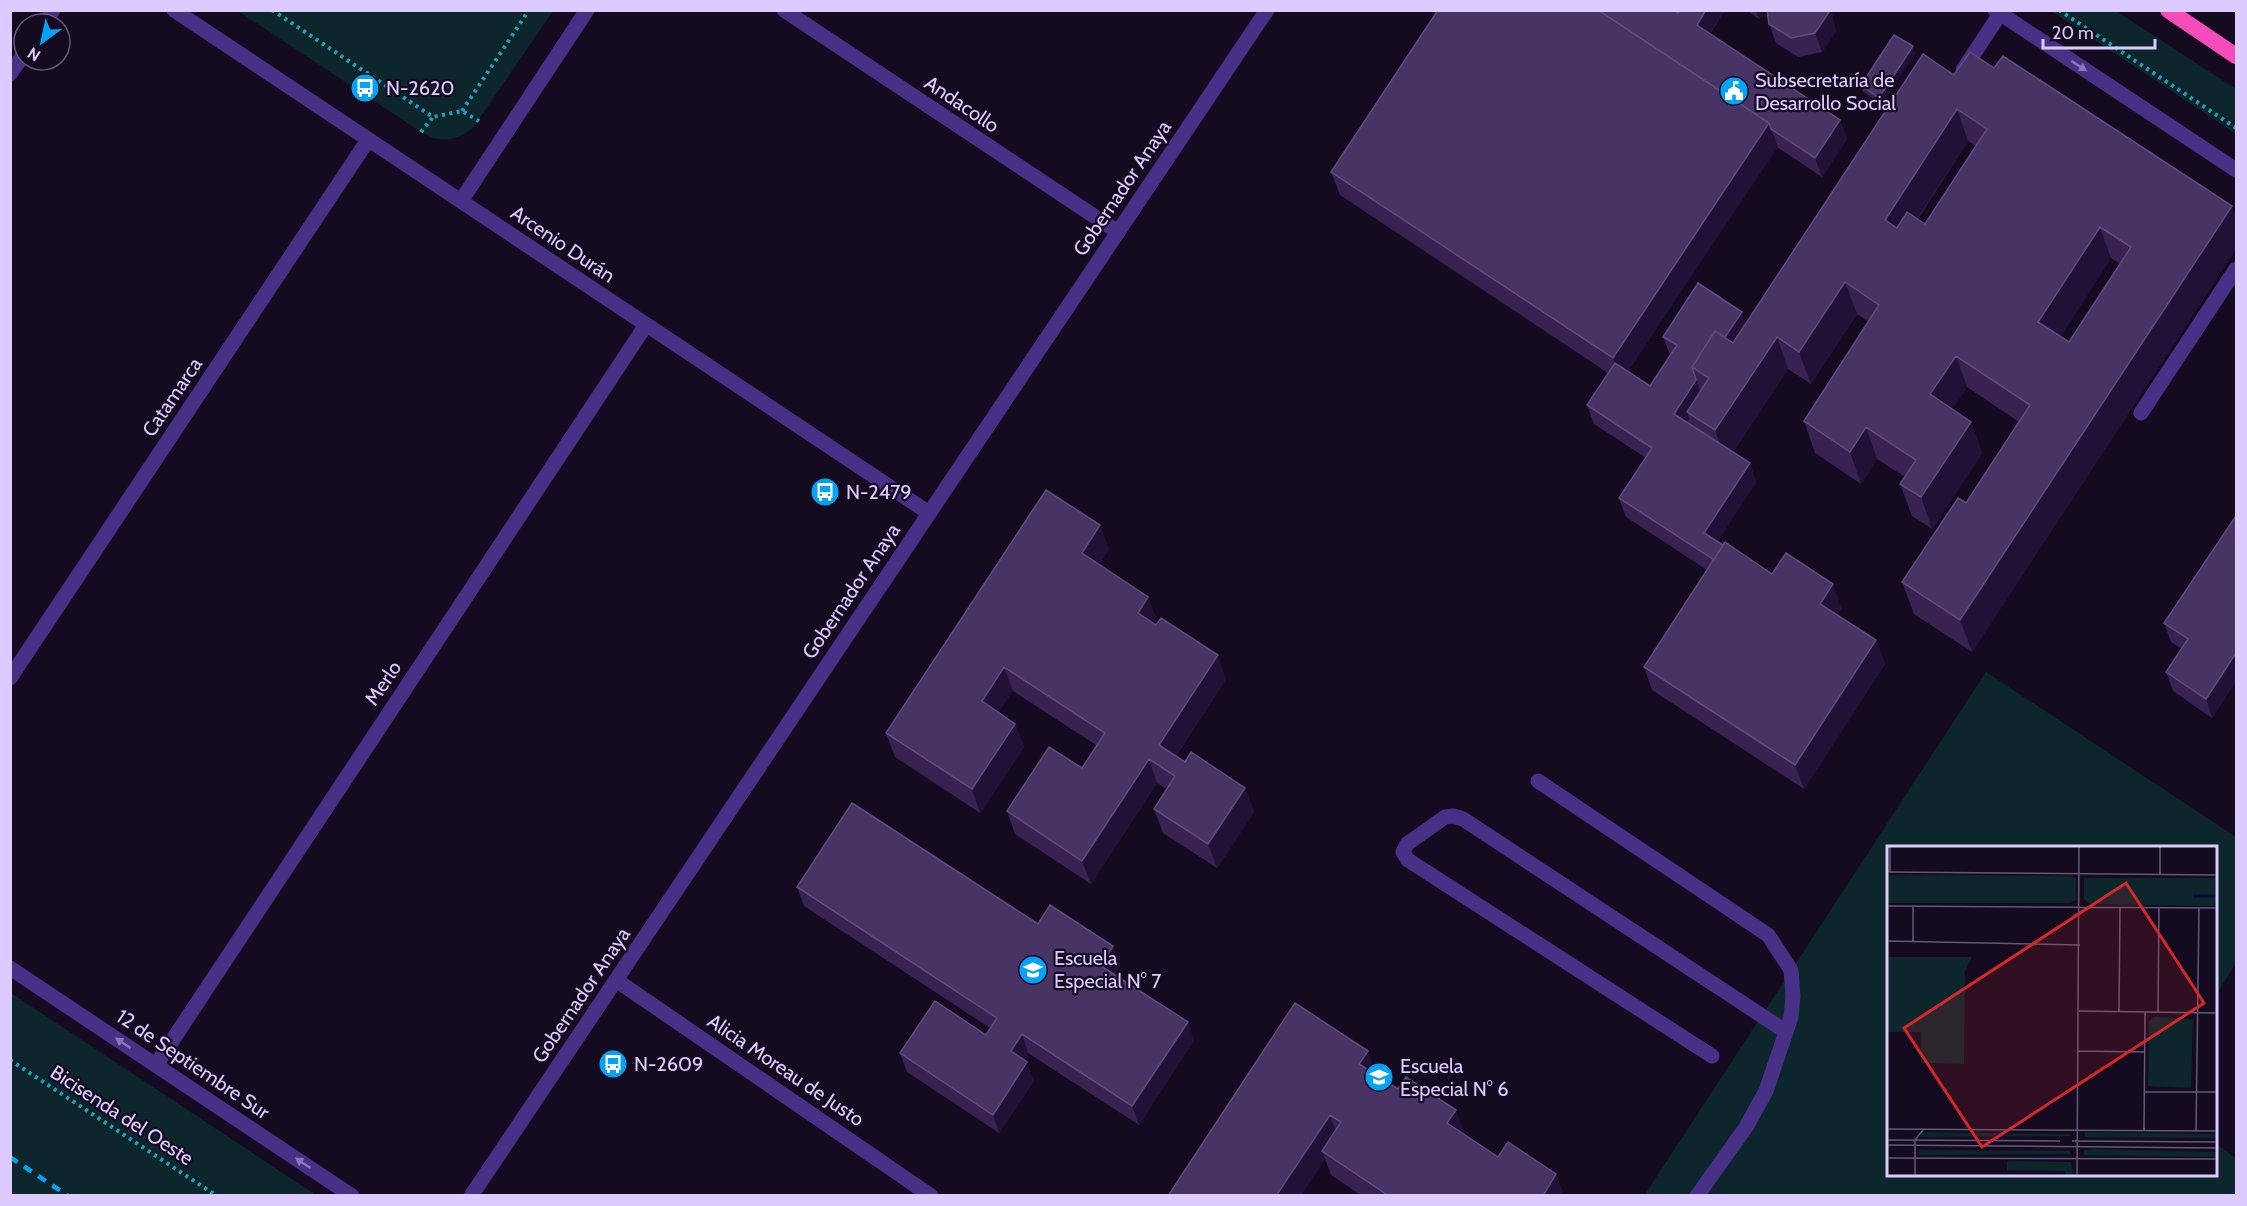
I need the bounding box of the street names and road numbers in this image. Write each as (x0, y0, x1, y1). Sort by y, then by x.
street label: Andacollo (920, 70, 1004, 138)
street label: Gobernador Anaya (1068, 115, 1176, 260)
street label: Arcenio Durán (506, 200, 620, 288)
street label: Catamarca (137, 353, 207, 441)
street label: Gobernador Anaya (797, 518, 905, 663)
street label: Merlo (360, 656, 406, 710)
street label: Gobernador Anaya (527, 922, 635, 1067)
street label: 12 de Septiembre Sur (112, 1004, 275, 1124)
street label: Alicia Moreau de Justo (703, 1009, 869, 1131)
street label: Bicisenda del Oeste (46, 1060, 198, 1170)

